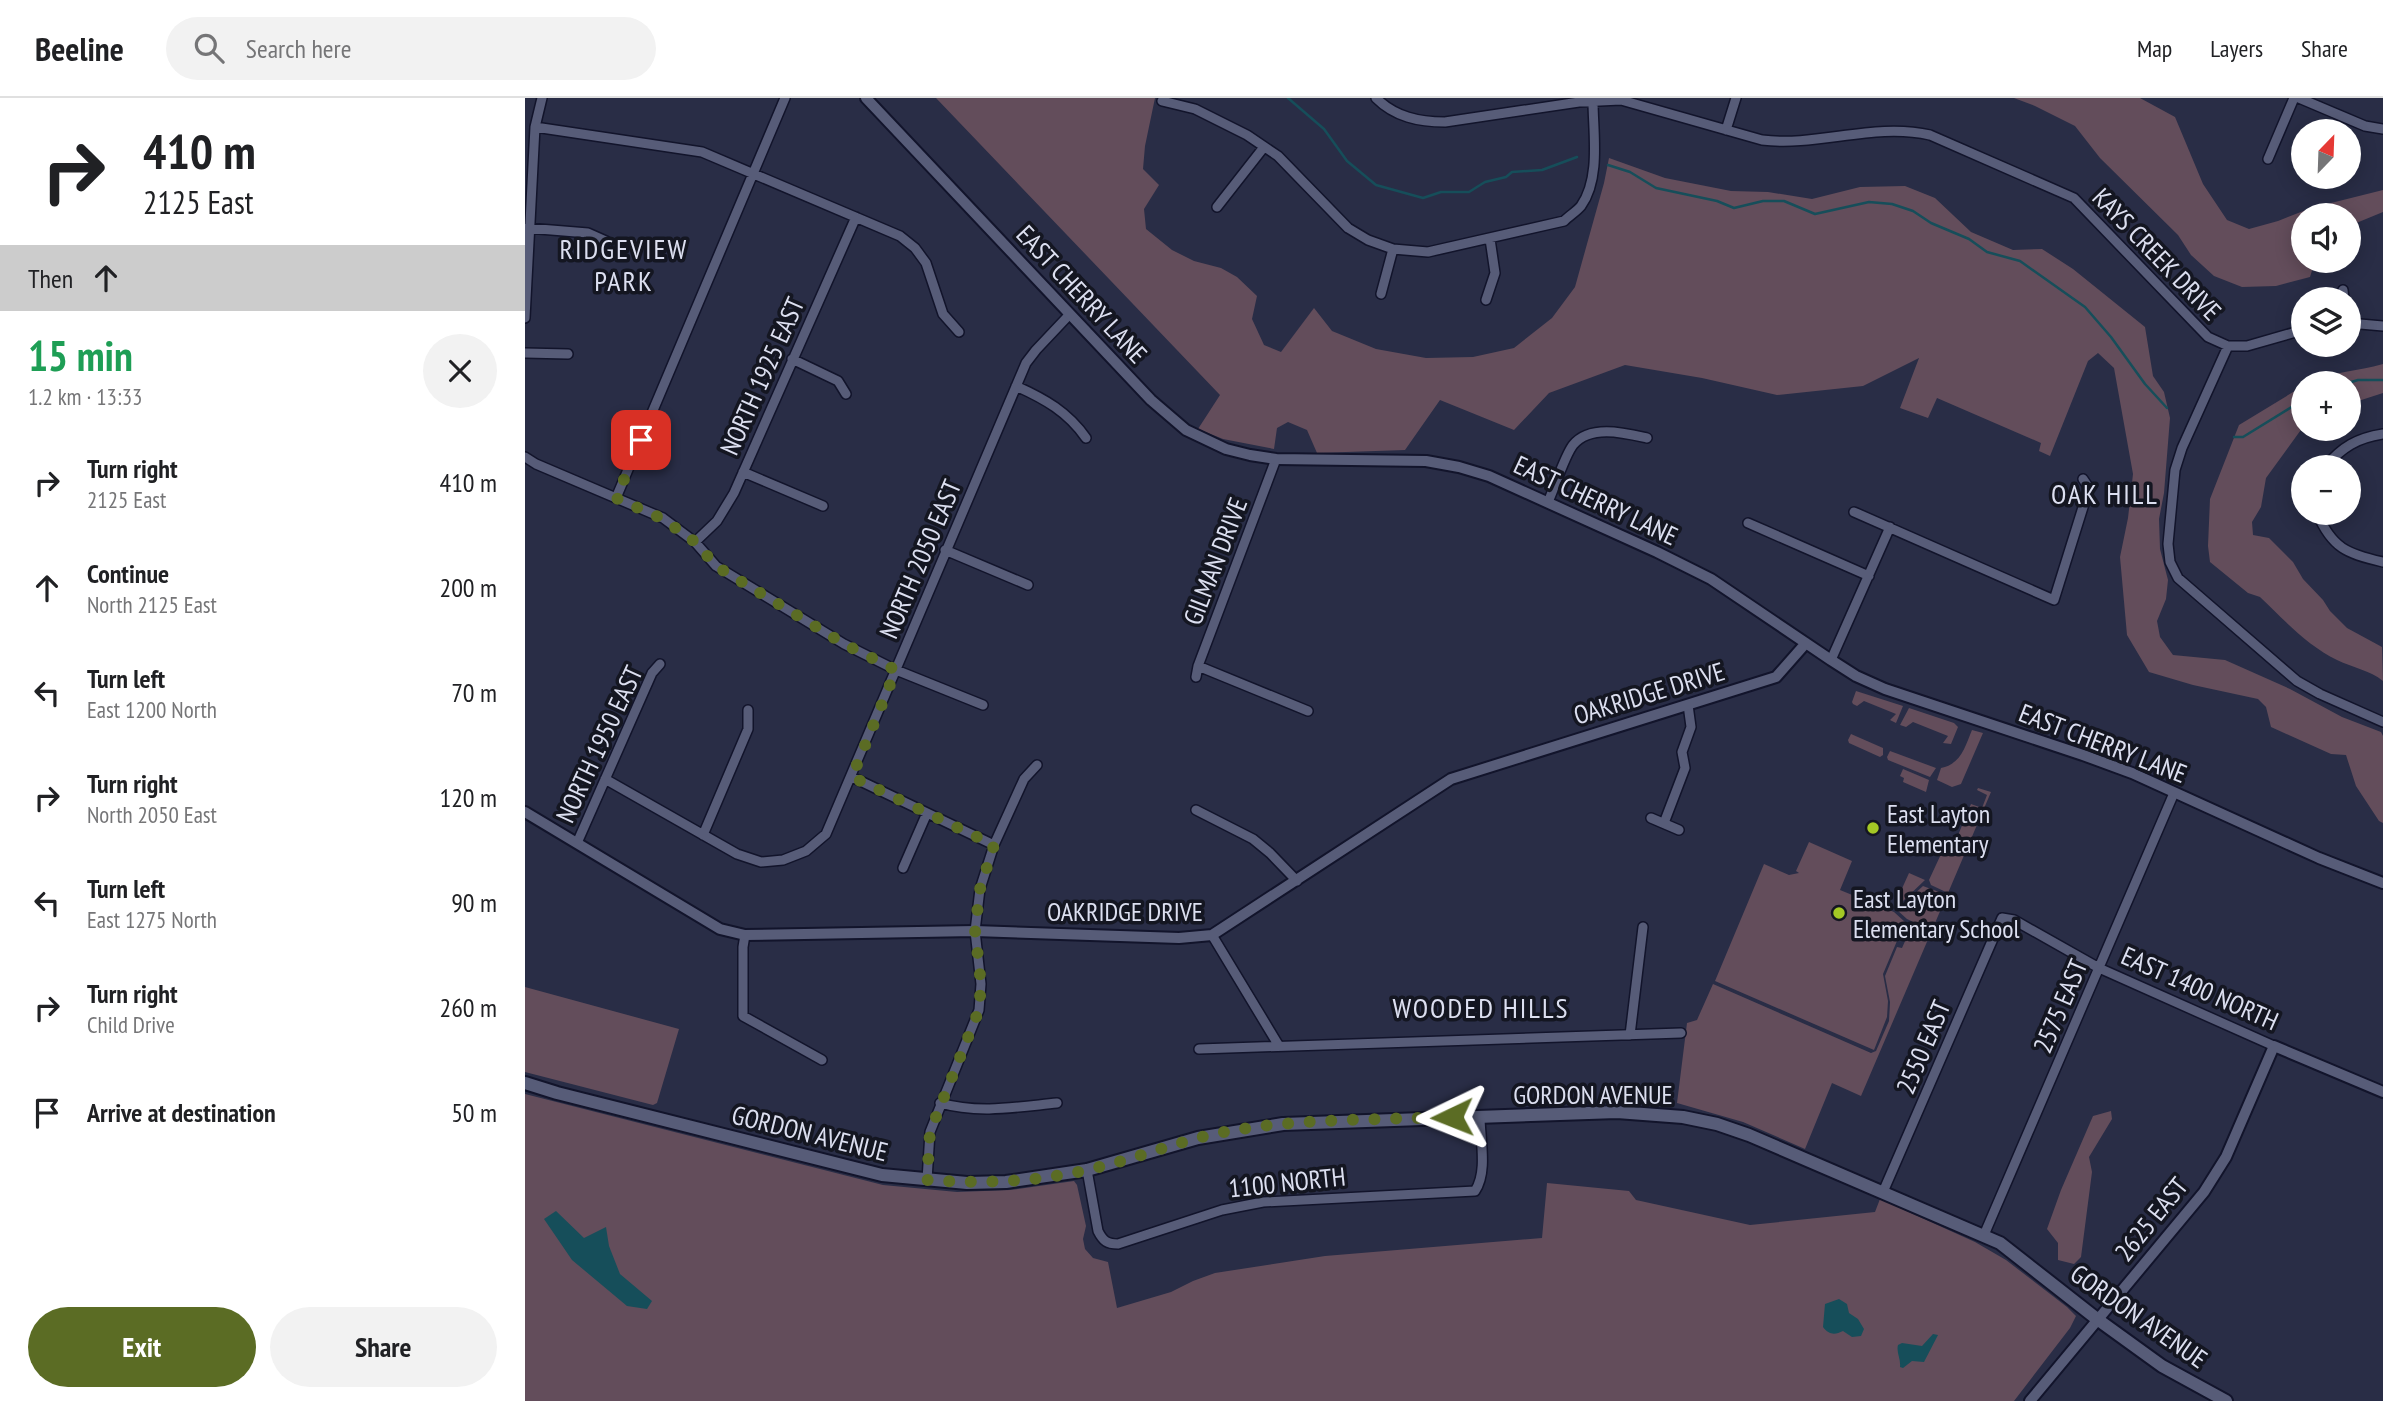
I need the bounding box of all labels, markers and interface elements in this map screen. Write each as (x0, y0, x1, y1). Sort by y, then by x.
search box (166, 17, 656, 80)
text: Beeline (35, 27, 124, 70)
icon: search (190, 29, 228, 67)
text: Search here (246, 32, 351, 65)
text: Map (2137, 33, 2172, 64)
text: Layers (2210, 33, 2263, 64)
text: Share (2301, 33, 2348, 64)
text: 410 m (143, 119, 256, 183)
north arrow (2291, 119, 2361, 189)
map controls (2291, 119, 2361, 525)
icon: right (28, 126, 119, 217)
text: 2125 East (143, 181, 254, 223)
street label: KAYS CREEK DRIVE (2086, 181, 2228, 327)
button: sound (2291, 203, 2361, 273)
street label: EAST CHERRY LANE (1010, 218, 1154, 370)
district label: RIDGEVIEW PARK (560, 230, 688, 299)
icon: ahead (87, 259, 125, 297)
text: Then (28, 262, 73, 295)
button: layers (2291, 287, 2361, 357)
street label: NORTH 1925 EAST (713, 292, 812, 460)
text: 15 min (28, 328, 133, 383)
button: close (423, 334, 497, 408)
button: + (2291, 371, 2361, 441)
text: 1.2 km · 13:33 (28, 382, 142, 411)
pin (611, 410, 671, 470)
icon: arrive (622, 421, 660, 459)
street label: EAST CHERRY LANE (1509, 448, 1683, 552)
text: Turn right (87, 452, 178, 485)
button: − (2291, 455, 2361, 525)
icon: right (28, 464, 66, 502)
text: 410 m (439, 466, 497, 499)
street label: NORTH 2050 EAST (872, 474, 968, 643)
district label: OAK HILL (2051, 475, 2159, 512)
text: 2125 East (87, 485, 166, 514)
street label: GILMAN DRIVE (1176, 493, 1254, 629)
text: Continue (87, 557, 169, 590)
icon: ahead (28, 569, 66, 607)
text: 200 m (439, 571, 497, 604)
text: North 2125 East (87, 590, 217, 619)
street label: OAKRIDGE DRIVE (1570, 654, 1728, 732)
street label: NORTH 1950 EAST (548, 660, 650, 828)
text: Turn left (87, 662, 165, 695)
icon: left (28, 674, 66, 712)
text: 70 m (451, 676, 497, 709)
text: East 1200 North (87, 695, 217, 724)
street label: EAST CHERRY LANE (2015, 696, 2191, 790)
text: Turn right (87, 767, 178, 800)
icon: right (28, 779, 66, 817)
text: 120 m (439, 781, 497, 814)
place label: East Layton Elementary (1887, 797, 1990, 860)
text: North 2050 East (87, 800, 217, 829)
marker: East Layton Elementary (1865, 820, 1881, 836)
text: Turn left (87, 872, 165, 905)
place label: East Layton Elementary School (1853, 882, 2020, 945)
icon: left (28, 884, 66, 922)
text: 90 m (451, 886, 497, 919)
street label: OAKRIDGE DRIVE (1047, 895, 1203, 928)
text: East 1275 North (87, 905, 217, 934)
marker: East Layton Elementary School (1831, 905, 1847, 921)
street label: EAST 1400 NORTH (2116, 939, 2284, 1037)
street label: 2575 EAST (2026, 954, 2095, 1058)
text: Turn right (87, 977, 178, 1010)
icon: right (28, 989, 66, 1027)
district label: WOODED HILLS (1392, 989, 1570, 1026)
text: 260 m (439, 991, 497, 1024)
street label: 2550 EAST (1889, 995, 1958, 1099)
text: Child Drive (87, 1010, 175, 1039)
street label: GORDON AVENUE (1513, 1078, 1673, 1111)
position arrow (1415, 1080, 1489, 1154)
icon: arrive (28, 1094, 66, 1132)
text: Arrive at destination (87, 1096, 276, 1129)
text: 50 m (451, 1096, 497, 1129)
street label: GORDON AVENUE (729, 1098, 891, 1168)
street label: 1100 NORTH (1227, 1159, 1347, 1205)
street label: 2625 EAST (2107, 1170, 2195, 1268)
street label: GORDON AVENUE (2064, 1257, 2214, 1375)
button: Exit (28, 1307, 256, 1387)
button: Share (270, 1307, 497, 1387)

